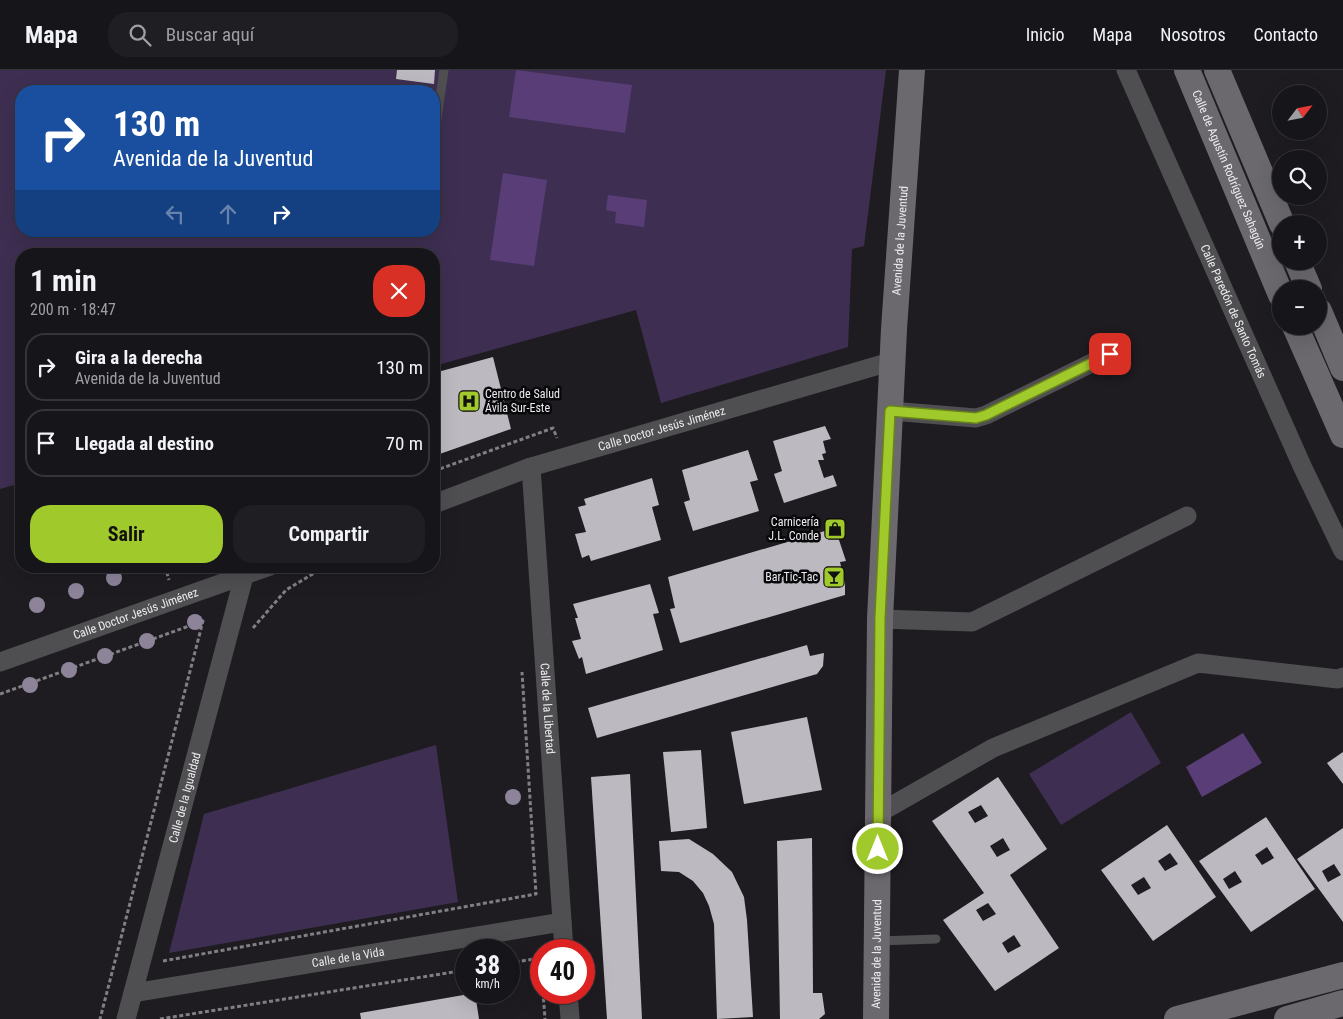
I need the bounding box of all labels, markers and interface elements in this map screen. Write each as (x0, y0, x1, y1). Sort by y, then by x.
search box (108, 12, 458, 57)
text: Mapa (25, 21, 78, 49)
icon: search (126, 21, 154, 49)
text: Buscar aquí (166, 23, 254, 46)
text: Inicio (1026, 24, 1065, 45)
text: Mapa (1093, 24, 1132, 45)
text: Nosotros (1160, 24, 1226, 45)
text: Contacto (1254, 24, 1318, 45)
north arrow (1272, 85, 1328, 140)
map controls (1272, 85, 1327, 335)
street label: Calle de Agustín Rodríguez Sahagún (1189, 88, 1268, 252)
text: 130 m (113, 104, 200, 145)
icon: right (30, 105, 95, 170)
text: Avenida de la Juventud (113, 146, 313, 171)
button: search (1272, 150, 1327, 205)
street label: Avenida de la Juventud (889, 185, 911, 296)
icon: left (161, 200, 189, 228)
icon: ahead (214, 200, 242, 228)
icon: right (267, 200, 295, 228)
button: + (1272, 215, 1327, 270)
street label: Calle Paredón de Santo Tomás (1197, 242, 1269, 380)
text: 1 min (30, 263, 97, 298)
button: close (373, 265, 425, 317)
button: − (1272, 280, 1327, 335)
text: 200 m · 18:47 (30, 300, 116, 319)
pin (1089, 333, 1131, 375)
icon: arrive (1096, 340, 1124, 368)
text: Gira a la derecha (75, 346, 202, 369)
icon: right (32, 353, 60, 381)
text: 130 m (376, 356, 423, 379)
text: Avenida de la Juventud (75, 369, 221, 388)
place label: Centro de Salud Ávila Sur-Este (485, 387, 560, 415)
hospital icon: Centro de Salud Ávila Sur-Este (457, 389, 481, 413)
street label: Calle Doctor Jesús Jiménez (597, 403, 727, 454)
icon: arrive (32, 429, 60, 457)
text: Llegada al destino (75, 432, 214, 455)
text: 70 m (386, 432, 423, 455)
button: Salir (30, 505, 223, 563)
button: Compartir (233, 505, 425, 563)
place label: Carnicería J.L. Conde (768, 515, 819, 543)
shop icon: Carnicería J.L. Conde (823, 517, 847, 541)
bar icon: Bar Tic-Tac (822, 565, 846, 589)
place label: Bar Tic-Tac (765, 570, 818, 584)
street label: Calle Doctor Jesús Jiménez (71, 585, 200, 642)
street label: Calle de la Libertad (537, 662, 558, 755)
street label: Calle de la Igualdad (166, 751, 204, 844)
position arrow (851, 822, 903, 874)
street label: Avenida de la Juventud (869, 899, 884, 1009)
speed limit sign: 40 (530, 939, 595, 1004)
street label: Calle de la Vida (311, 944, 386, 970)
text: 38 (475, 951, 500, 980)
text: km/h (475, 977, 500, 991)

